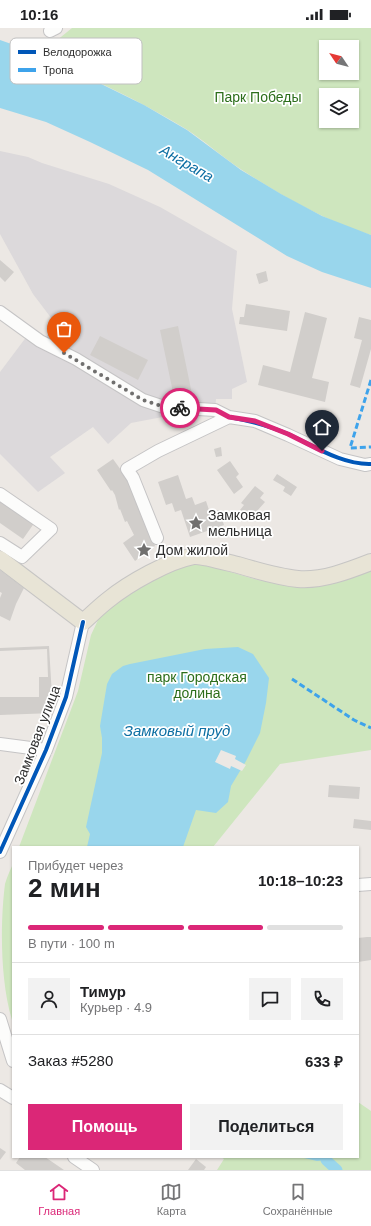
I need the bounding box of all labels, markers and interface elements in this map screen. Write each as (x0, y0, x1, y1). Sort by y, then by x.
text: 10:16 (20, 6, 58, 23)
legend (10, 38, 142, 84)
north arrow (319, 40, 359, 80)
map controls (319, 40, 359, 128)
text: Велодорожка (43, 46, 113, 58)
text: Тропа (43, 64, 74, 76)
button: layers (319, 88, 359, 128)
park label: Парк Победы (214, 89, 302, 105)
water label: Анграпа (156, 140, 217, 185)
pin (47, 312, 81, 353)
icon: bag (53, 318, 75, 340)
courier (160, 388, 200, 428)
icon: bike (169, 397, 191, 419)
pin (305, 410, 339, 451)
icon: home (311, 416, 333, 438)
place label: Замковая мельница (208, 507, 272, 539)
place icon: Замковая мельница (187, 514, 205, 532)
place icon: Дом жилой (135, 541, 153, 559)
place label: Дом жилой (156, 542, 228, 558)
park label: парк Городская долина (147, 669, 247, 701)
street label: Замковая улица (11, 683, 63, 787)
water label: Замковый пруд (124, 722, 230, 739)
text: Прибудет через (28, 858, 123, 873)
text: 10:18–10:23 (258, 872, 343, 889)
text: 2 мин (28, 873, 101, 903)
text: В пути · 100 m (28, 936, 115, 951)
button: person (28, 978, 70, 1020)
button: chat (249, 978, 291, 1020)
button: phone (301, 978, 343, 1020)
text: Тимур (80, 983, 126, 1000)
text: Курьер · 4.9 (80, 1000, 152, 1015)
text: Заказ #5280 (28, 1052, 113, 1069)
text: 633 ₽ (305, 1053, 343, 1070)
button: Помощь (28, 1104, 182, 1150)
button: Поделиться (190, 1104, 343, 1150)
tab: Главная (38, 1181, 80, 1217)
tab: Карта (157, 1181, 186, 1217)
tab: Сохранённые (263, 1181, 333, 1217)

